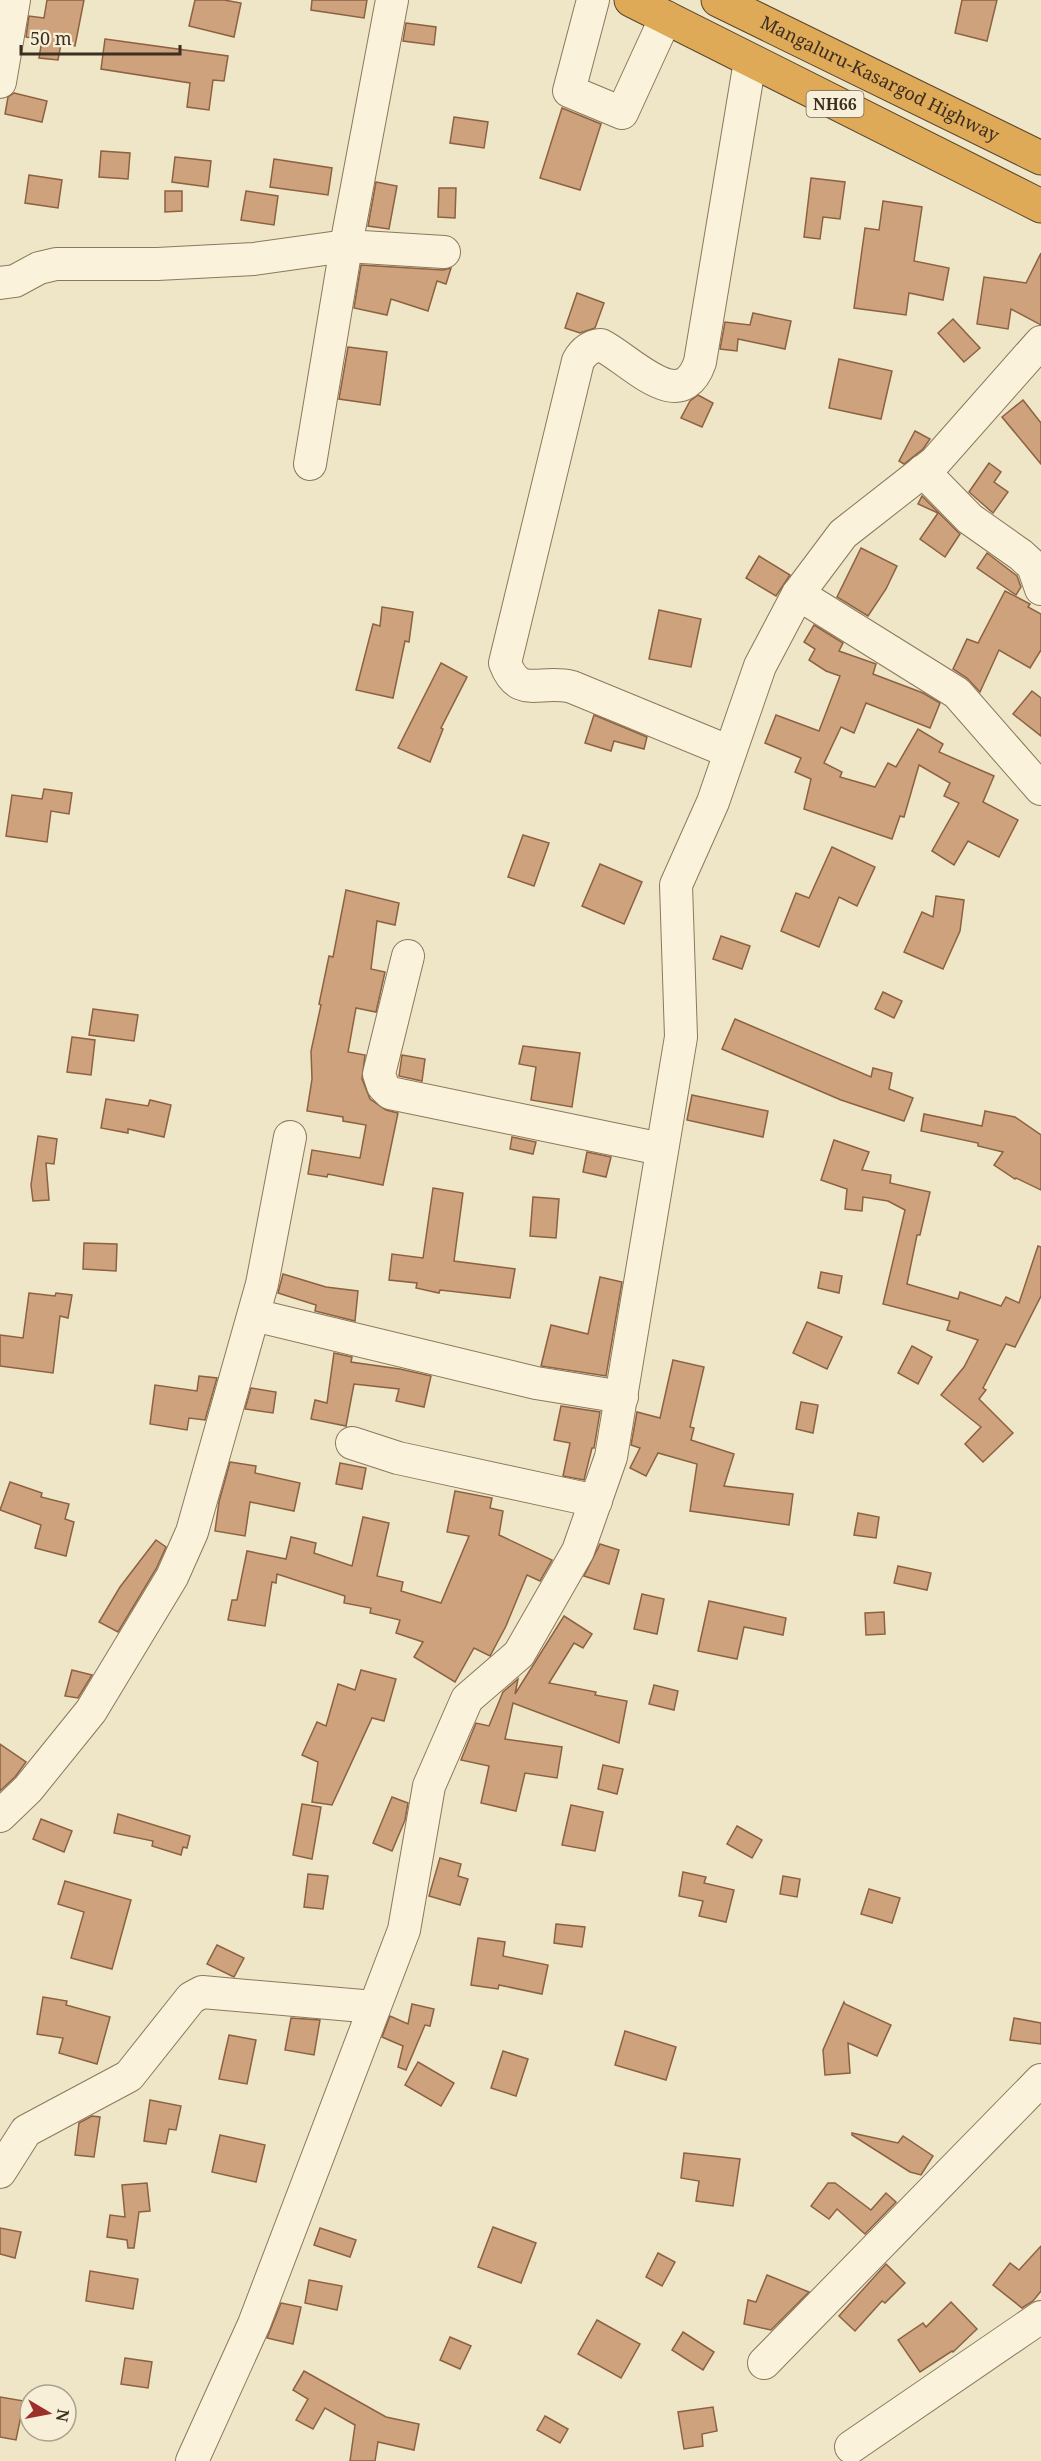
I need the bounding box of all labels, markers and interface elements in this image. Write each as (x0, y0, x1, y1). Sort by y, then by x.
street label: Mangaluru-Kasargod Highway (757, 10, 1004, 147)
scale bar (21, 18, 180, 56)
text: 50 m (30, 26, 72, 50)
road number: NH66 (806, 91, 864, 117)
north arrow (18, 2383, 78, 2443)
text: N (51, 2407, 75, 2424)

